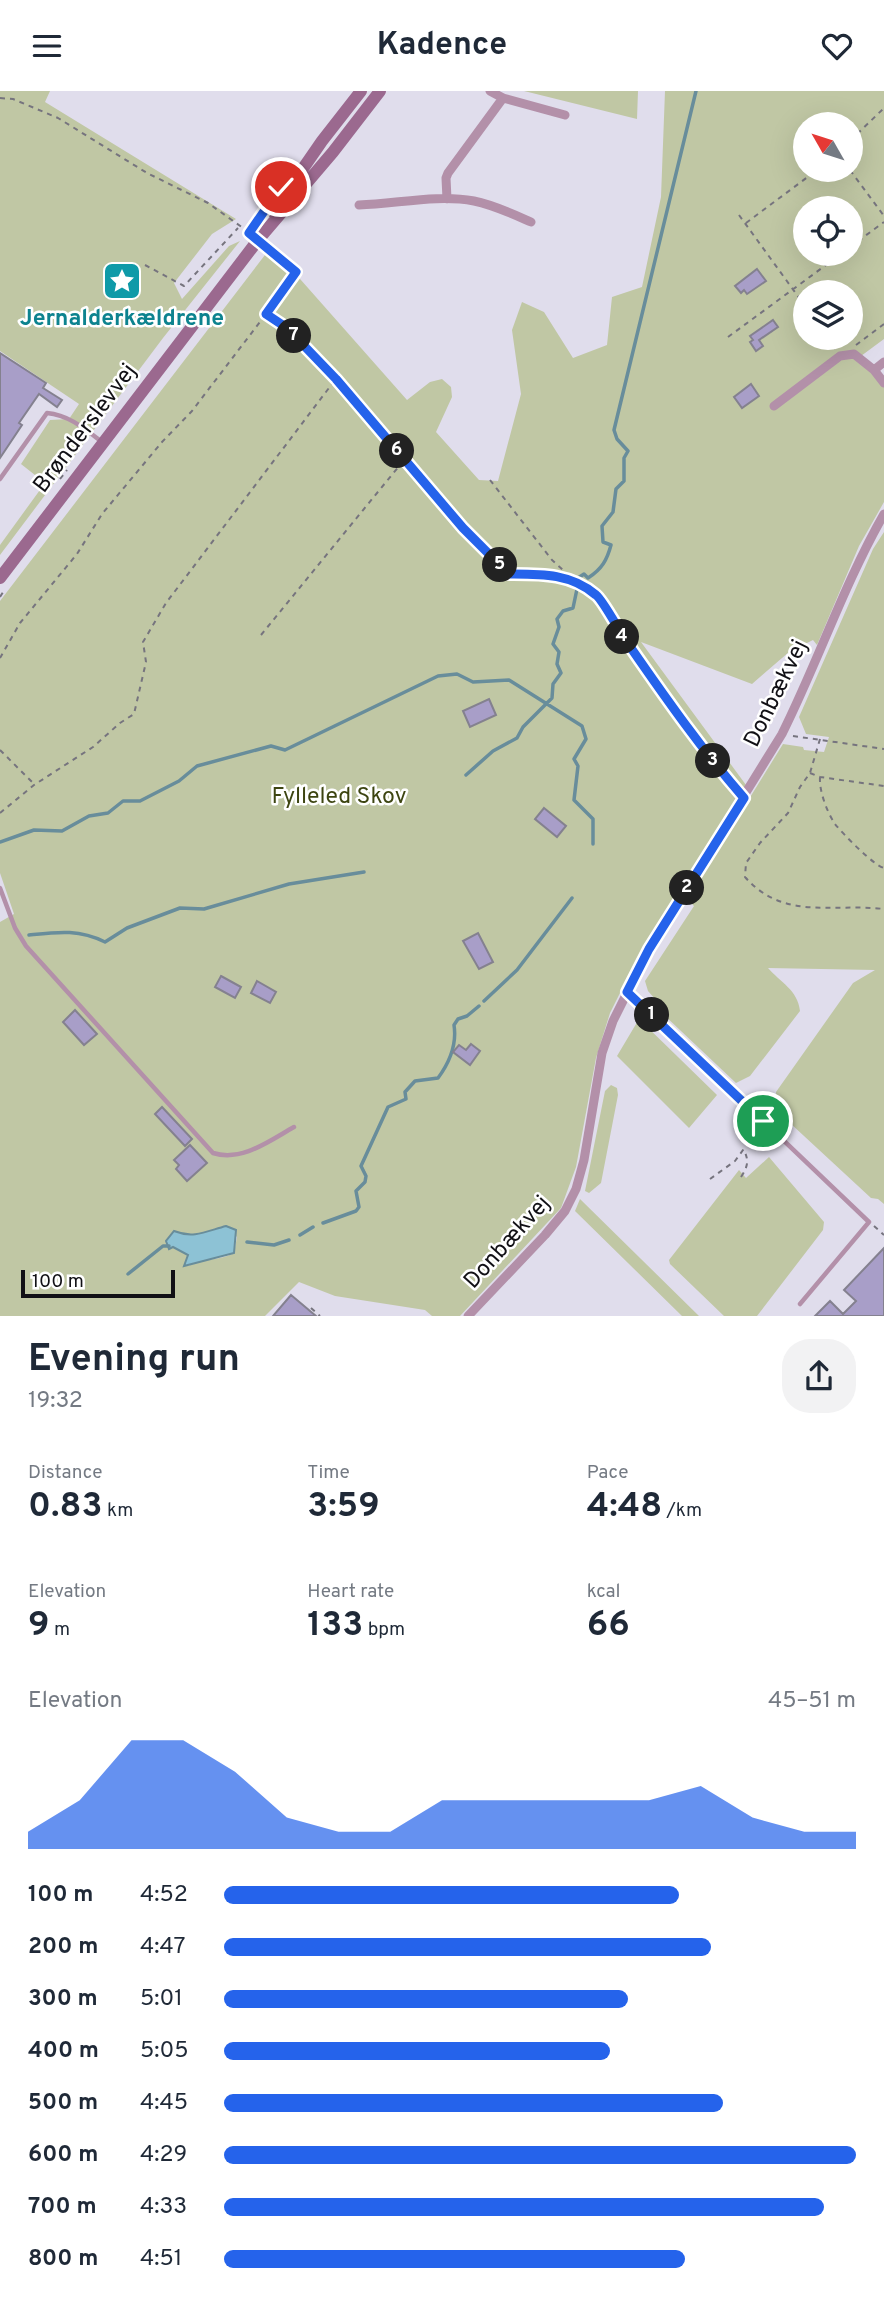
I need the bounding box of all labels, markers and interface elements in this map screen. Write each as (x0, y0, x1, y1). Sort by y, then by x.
text: Kadence (377, 26, 507, 66)
icon: menu (28, 27, 66, 65)
icon: heart (818, 27, 856, 65)
north arrow (793, 112, 863, 182)
map controls (793, 112, 863, 350)
pin (251, 157, 311, 217)
icon: check (262, 168, 300, 206)
button: locate (793, 196, 863, 266)
place icon: Jernalderkældrene (101, 260, 143, 302)
button: layers (793, 280, 863, 350)
place label: Jernalderkældrene (20, 305, 224, 334)
pin: 7 (276, 319, 312, 353)
text: 7 (288, 323, 299, 347)
street label: Brønderslevvej (28, 358, 144, 500)
pin: 6 (380, 433, 414, 469)
text: 6 (391, 438, 402, 462)
pin: 5 (482, 547, 518, 582)
text: 5 (494, 552, 505, 576)
pin: 4 (604, 619, 640, 655)
text: 4 (615, 624, 628, 648)
street label: Donbækvej (739, 636, 815, 752)
pin: 3 (696, 743, 730, 779)
text: 3 (707, 748, 718, 772)
park label: Fylleled Skov (272, 783, 407, 812)
pin: 2 (670, 871, 704, 905)
text: 2 (681, 875, 692, 899)
pin: 1 (634, 997, 670, 1033)
text: 1 (648, 1002, 655, 1026)
pin (733, 1091, 793, 1151)
icon: arrive (744, 1102, 782, 1140)
street label: Donbækvej (458, 1190, 558, 1296)
scale bar (21, 1267, 175, 1299)
text: 100 m (32, 1270, 84, 1294)
text: Evening run (28, 1336, 240, 1385)
button: share (782, 1339, 856, 1413)
text: 19:32 (28, 1387, 83, 1416)
text: Distance (28, 1461, 103, 1485)
text: Time (307, 1461, 350, 1485)
text: Pace (587, 1461, 628, 1485)
text: 0.83 (28, 1485, 103, 1529)
text: 3:59 (307, 1485, 380, 1529)
text: 4:48 (587, 1485, 662, 1529)
text: km (103, 1499, 133, 1523)
text: /km (662, 1499, 702, 1523)
text: Elevation (28, 1580, 106, 1604)
text: Heart rate (307, 1580, 394, 1604)
text: kcal (587, 1580, 620, 1604)
text: 9 (28, 1604, 50, 1648)
text: 133 (307, 1604, 363, 1648)
text: 66 (587, 1604, 630, 1648)
text: m (50, 1618, 70, 1642)
text: bpm (363, 1618, 405, 1642)
text: Elevation (28, 1687, 123, 1716)
text: 45–51 m (768, 1687, 856, 1716)
text: 100 m (28, 1881, 93, 1910)
text: 4:52 (140, 1881, 188, 1910)
text: 200 m (28, 1933, 98, 1962)
text: 4:47 (140, 1933, 186, 1962)
text: 300 m (28, 1985, 98, 2014)
text: 5:01 (140, 1985, 183, 2014)
text: 400 m (28, 2037, 99, 2066)
text: 5:05 (140, 2037, 189, 2066)
text: 500 m (28, 2089, 98, 2118)
text: 4:45 (140, 2089, 188, 2118)
text: 600 m (28, 2141, 98, 2170)
text: 4:29 (140, 2141, 187, 2170)
text: 700 m (28, 2193, 97, 2222)
text: 4:33 (140, 2193, 187, 2222)
text: 800 m (28, 2245, 98, 2274)
text: 4:51 (140, 2245, 182, 2274)

